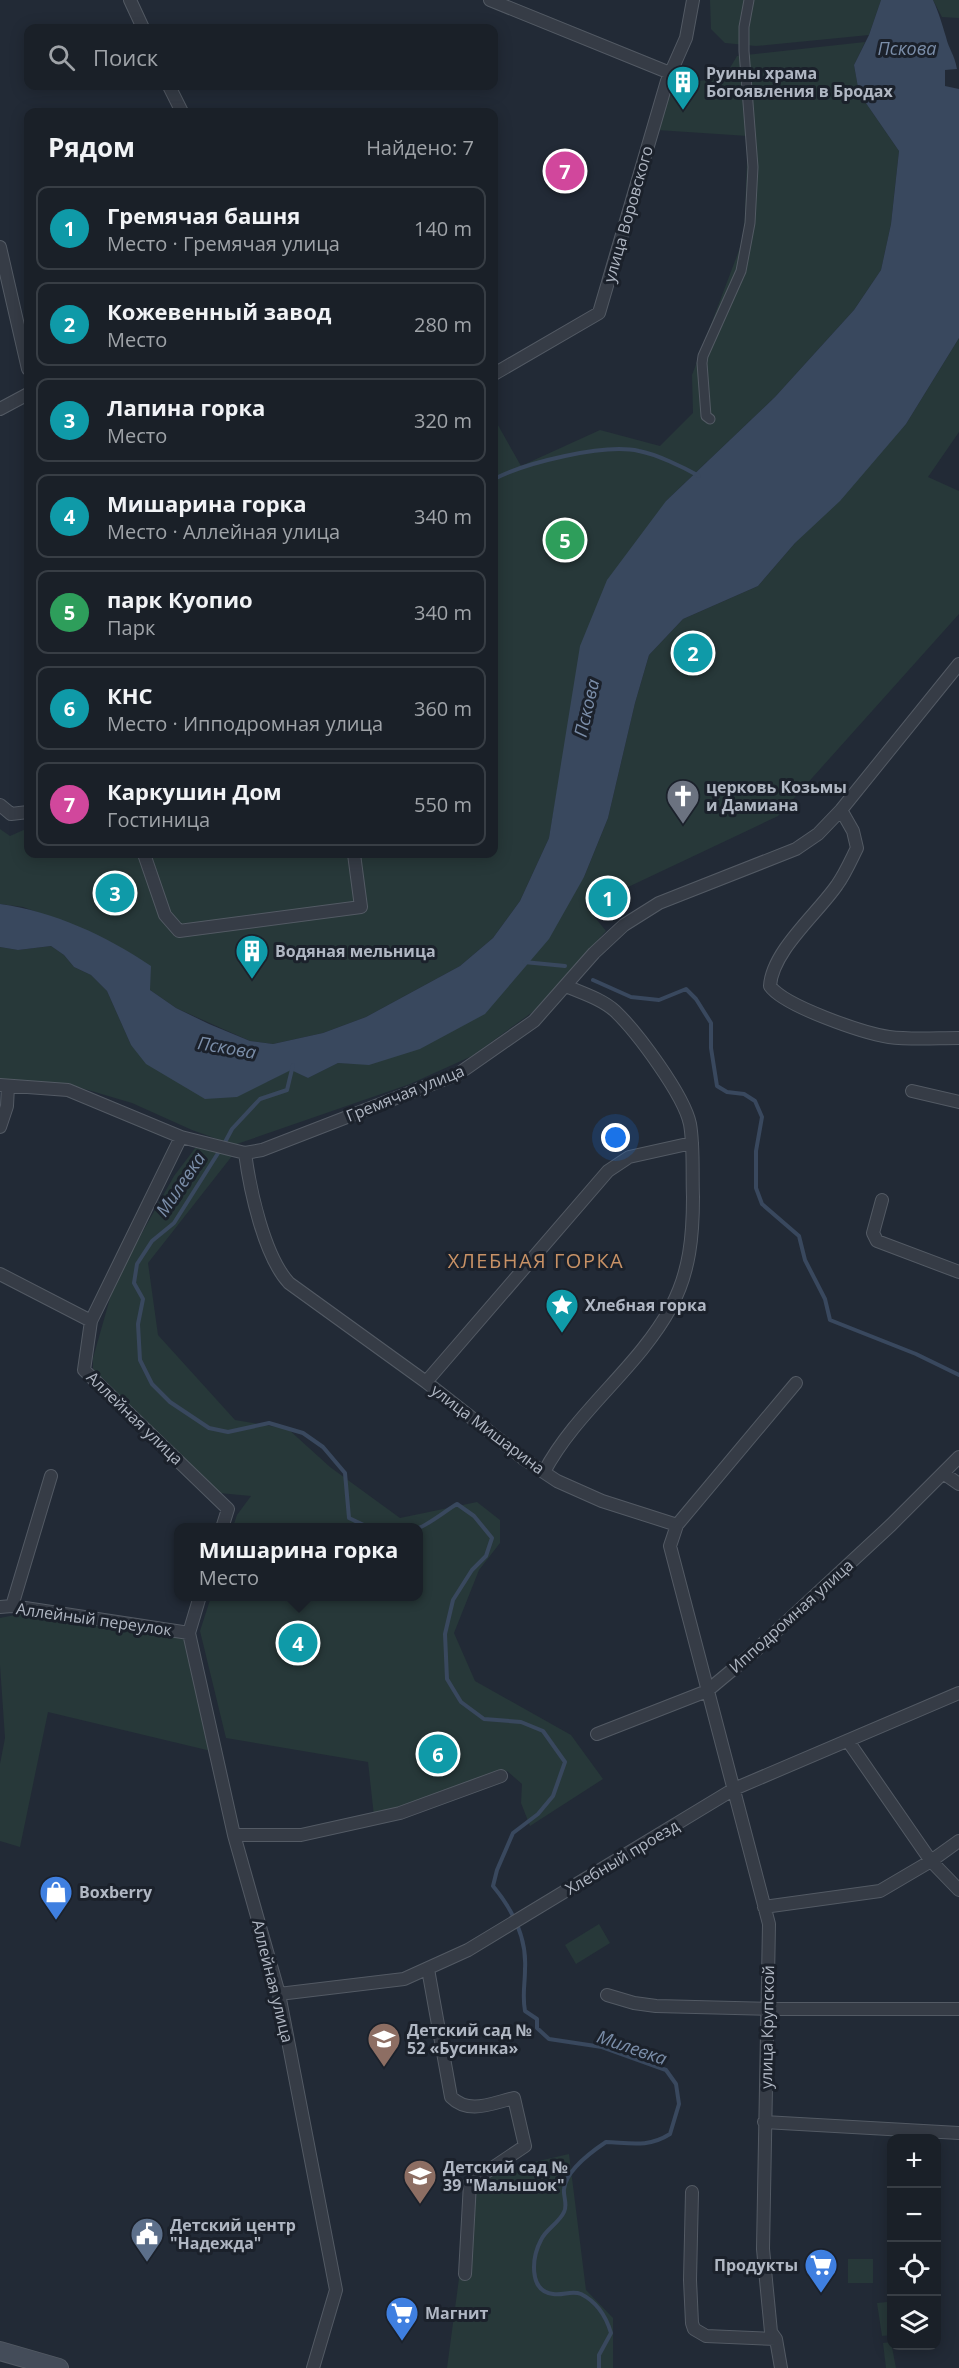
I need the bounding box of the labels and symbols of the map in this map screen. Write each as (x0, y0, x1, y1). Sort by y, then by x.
water label: Пскова (878, 36, 936, 60)
place label: Руины храма Богоявления в Бродах (706, 62, 894, 102)
building icon: Руины храма Богоявления в Бродах (665, 64, 701, 111)
street label: улица Воровского (598, 143, 658, 285)
pin: 7 (546, 148, 584, 194)
pin: 5 (546, 518, 584, 562)
pin: 2 (674, 630, 712, 676)
water label: Пскова (568, 677, 604, 739)
place label: церковь Козьмы и Дамиана (706, 776, 847, 816)
church icon: церковь Козьмы и Дамиана (665, 778, 701, 825)
pin: 3 (96, 870, 134, 916)
pin: 1 (588, 876, 628, 920)
building icon: Водяная мельница (234, 933, 270, 980)
place label: Водяная мельница (275, 940, 436, 962)
water label: Пскова (196, 1030, 258, 1064)
street label: Гремячая улица (343, 1059, 467, 1127)
your location (601, 1123, 630, 1152)
water label: Милевка (150, 1147, 210, 1221)
district label: ХЛЕБНАЯ ГОРКА (448, 1247, 624, 1274)
place icon: Хлебная горка (544, 1287, 580, 1334)
place label: Хлебная горка (585, 1294, 707, 1316)
street label: Аллейная улица (82, 1366, 188, 1470)
street label: улица Мишарина (427, 1379, 549, 1479)
street label: Ипподромная улица (724, 1554, 858, 1678)
street label: Аллейный переулок (15, 1597, 174, 1641)
pin: 4 (278, 1620, 318, 1666)
pin: 6 (418, 1732, 458, 1776)
street label: Хлебный проезд (561, 1814, 683, 1900)
shop icon: Boxberry (38, 1874, 74, 1921)
place label: Boxberry (79, 1881, 153, 1903)
street label: Аллейная улица (247, 1917, 299, 2045)
street label: улица Крупской (755, 1965, 779, 2089)
place label: Детский сад № 52 «Бусинка» (407, 2019, 532, 2059)
school or university icon: Детский сад № 52 «Бусинка» (366, 2021, 402, 2068)
water label: Милевка (594, 2024, 670, 2070)
place label: Детский сад № 39 "Малышок" (443, 2156, 568, 2196)
school or university icon: Детский сад № 39 "Малышок" (402, 2158, 438, 2205)
place label: Детский центр "Надежда" (170, 2214, 296, 2254)
public building icon: Детский центр "Надежда" (129, 2216, 165, 2263)
supermarket icon: Продукты (803, 2247, 839, 2294)
place label: Продукты (714, 2254, 798, 2276)
supermarket icon: Магнит (384, 2295, 420, 2342)
place label: Магнит (425, 2302, 489, 2324)

